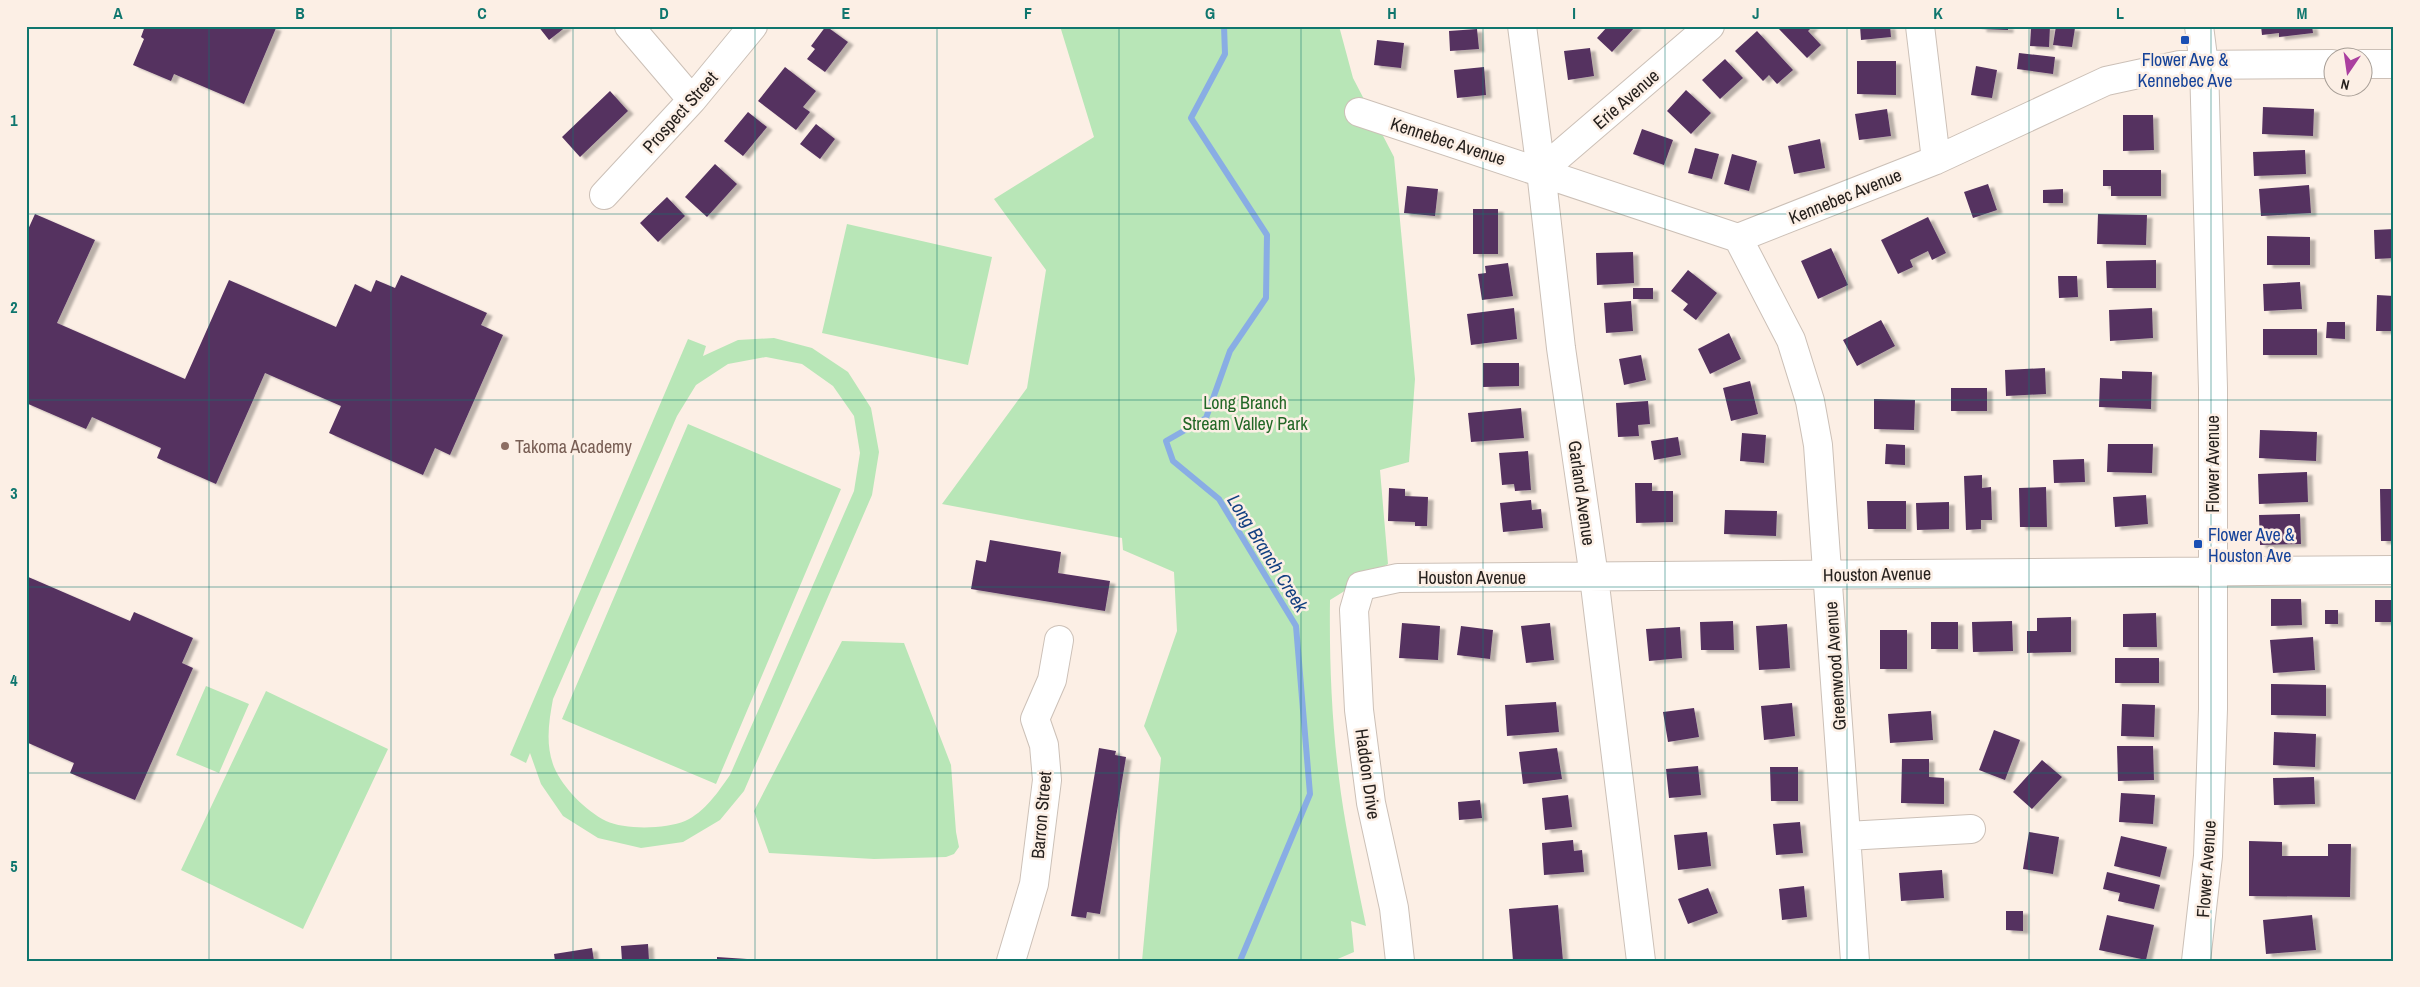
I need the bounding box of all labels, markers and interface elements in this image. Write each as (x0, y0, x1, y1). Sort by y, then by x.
text: A (113, 2, 123, 24)
text: B (295, 2, 305, 24)
text: C (477, 2, 487, 24)
text: D (659, 2, 669, 24)
text: E (842, 2, 851, 24)
text: F (1024, 2, 1032, 24)
text: G (1205, 2, 1215, 24)
text: H (1387, 2, 1397, 24)
text: I (1572, 2, 1576, 24)
text: J (1752, 2, 1760, 24)
text: K (1933, 2, 1943, 24)
text: L (2116, 2, 2124, 24)
text: M (2297, 2, 2308, 24)
marker: Flower Ave & Kennebec Ave (2179, 34, 2191, 46)
place label: Flower Ave & Kennebec Ave (2138, 47, 2232, 93)
north arrow (2322, 48, 2372, 98)
street label: Erie Avenue (1588, 63, 1664, 135)
street label: Prospect Street (637, 66, 723, 158)
text: N (2339, 75, 2351, 94)
text: 1 (10, 109, 18, 131)
street label: Kennebec Avenue (1387, 111, 1509, 171)
street label: Kennebec Avenue (1785, 162, 1905, 230)
text: 2 (10, 296, 18, 318)
park label: Long Branch Stream Valley Park (1182, 390, 1308, 436)
street label: Flower Avenue (2200, 415, 2225, 513)
place label: Takoma Academy (515, 434, 632, 459)
street label: Garland Avenue (1562, 439, 1602, 547)
marker: Takoma Academy (499, 440, 511, 452)
text: 3 (10, 482, 18, 504)
water label: Long Branch Creek (1221, 489, 1315, 618)
place label: Flower Ave & Houston Ave (2208, 522, 2295, 568)
marker: Flower Ave & Houston Ave (2192, 538, 2204, 550)
street label: Houston Avenue (1823, 561, 1931, 587)
street label: Houston Avenue (1418, 565, 1526, 590)
street label: Greenwood Avenue (1818, 601, 1852, 731)
text: 4 (10, 669, 18, 691)
street label: Haddon Drive (1349, 727, 1387, 821)
street label: Barron Street (1025, 770, 1057, 860)
street label: Flower Avenue (2190, 820, 2222, 918)
text: 5 (10, 855, 18, 877)

